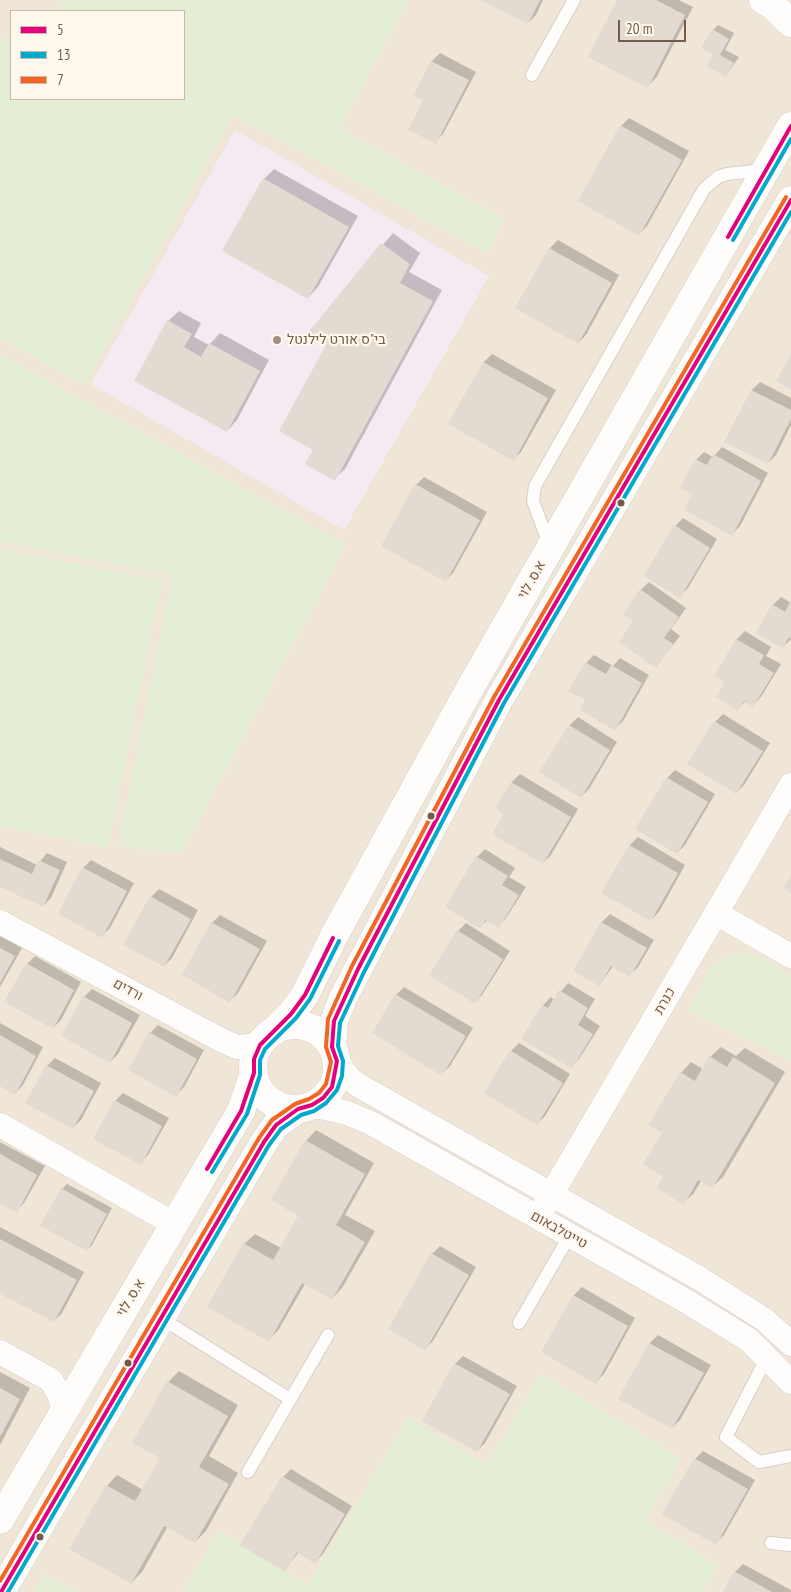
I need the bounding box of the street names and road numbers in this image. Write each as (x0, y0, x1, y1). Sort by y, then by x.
street label: א.ס. לוי (514, 558, 550, 602)
street label: ורדים (110, 975, 146, 1005)
street label: כנרת (651, 985, 679, 1017)
street label: טייטלבאום (528, 1208, 590, 1252)
street label: א.ס. לוי (113, 1276, 149, 1320)

